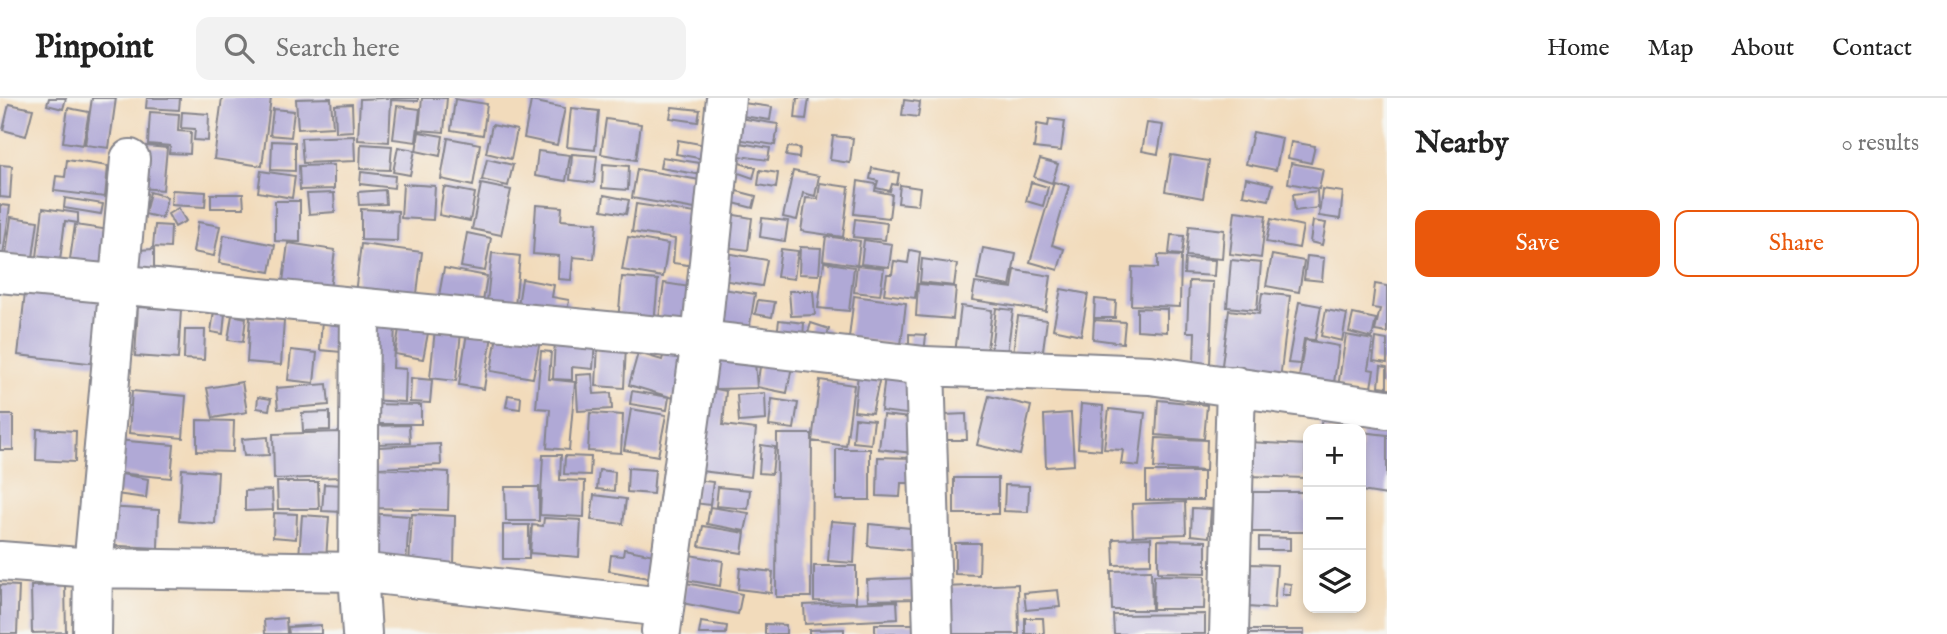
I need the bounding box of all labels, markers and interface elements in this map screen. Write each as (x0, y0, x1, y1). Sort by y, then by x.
search box (196, 17, 686, 80)
text: Pinpoint (35, 27, 154, 69)
icon: search (220, 29, 258, 67)
text: Search here (276, 32, 400, 65)
text: Home (1547, 33, 1610, 64)
text: Map (1648, 33, 1694, 64)
text: About (1732, 33, 1794, 64)
text: Contact (1832, 33, 1912, 64)
text: Nearby (1415, 125, 1508, 163)
text: 0 results (1841, 129, 1919, 158)
button: Save (1415, 210, 1660, 277)
button: Share (1674, 210, 1919, 277)
map controls (1303, 424, 1366, 613)
button: + (1303, 424, 1366, 487)
button: − (1303, 487, 1366, 550)
button: layers (1303, 550, 1366, 613)

